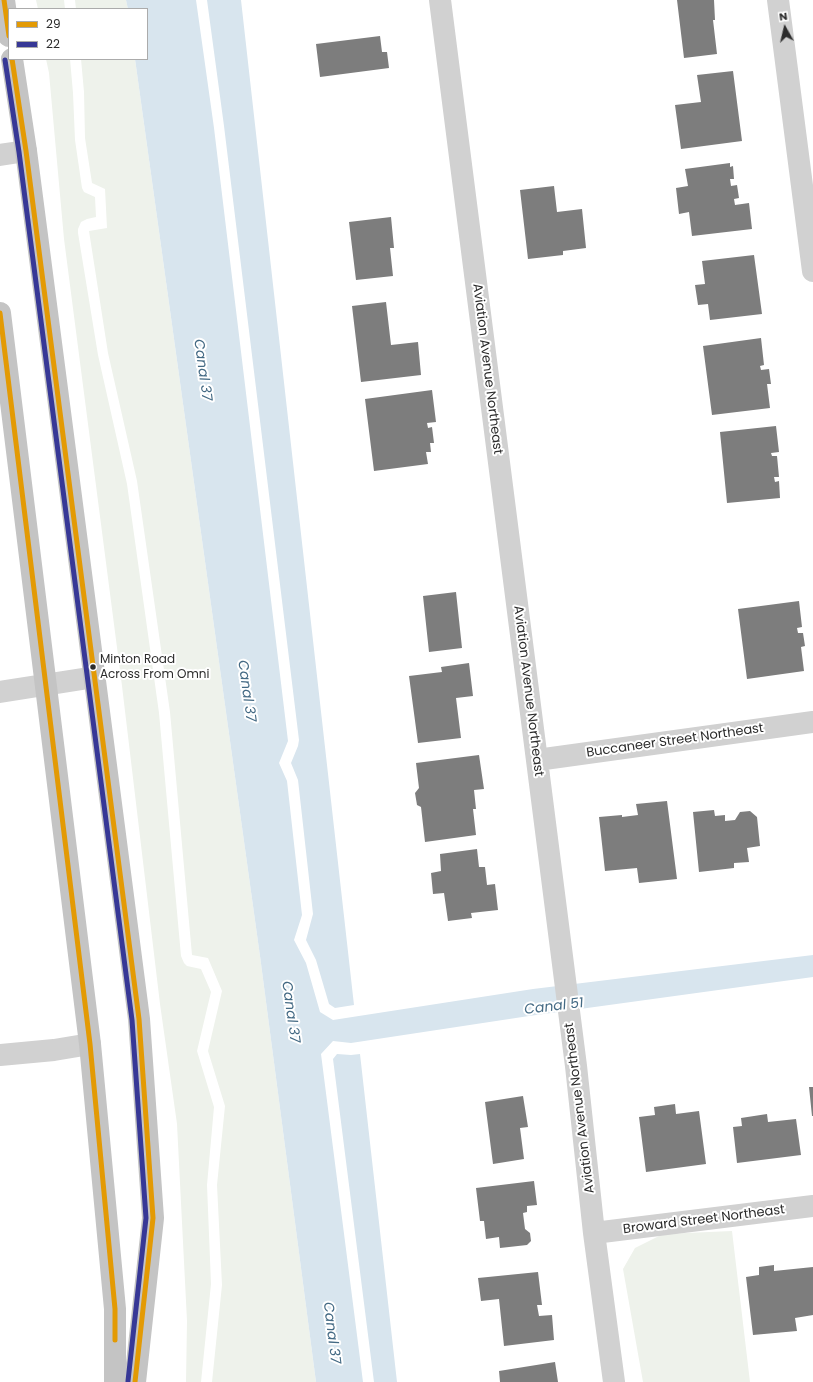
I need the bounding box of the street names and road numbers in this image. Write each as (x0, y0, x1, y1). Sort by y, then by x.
street label: Aviation Avenue Northeast (469, 283, 505, 455)
street label: Aviation Avenue Northeast (510, 605, 546, 777)
street label: Buccaneer Street Northeast (585, 721, 765, 761)
street label: Aviation Avenue Northeast (562, 1022, 598, 1194)
street label: Broward Street Northeast (622, 1202, 786, 1238)

